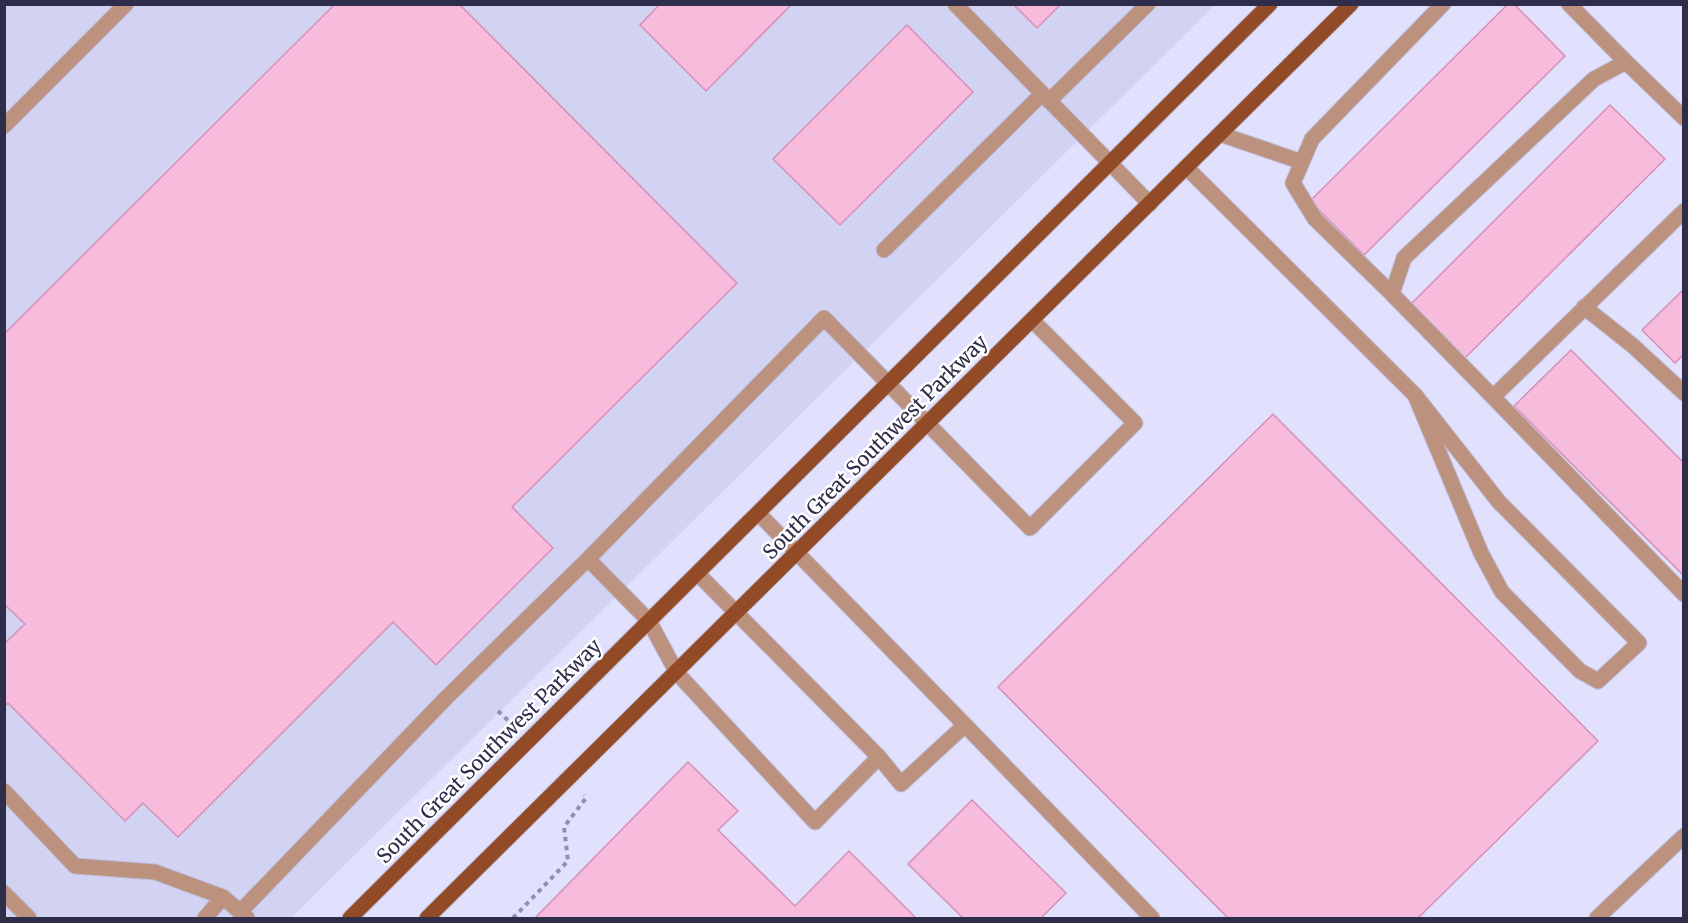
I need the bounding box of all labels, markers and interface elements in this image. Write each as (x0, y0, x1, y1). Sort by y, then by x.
street label: South Great Southwest Parkway (757, 329, 992, 564)
street label: South Great Southwest Parkway (371, 633, 606, 868)

